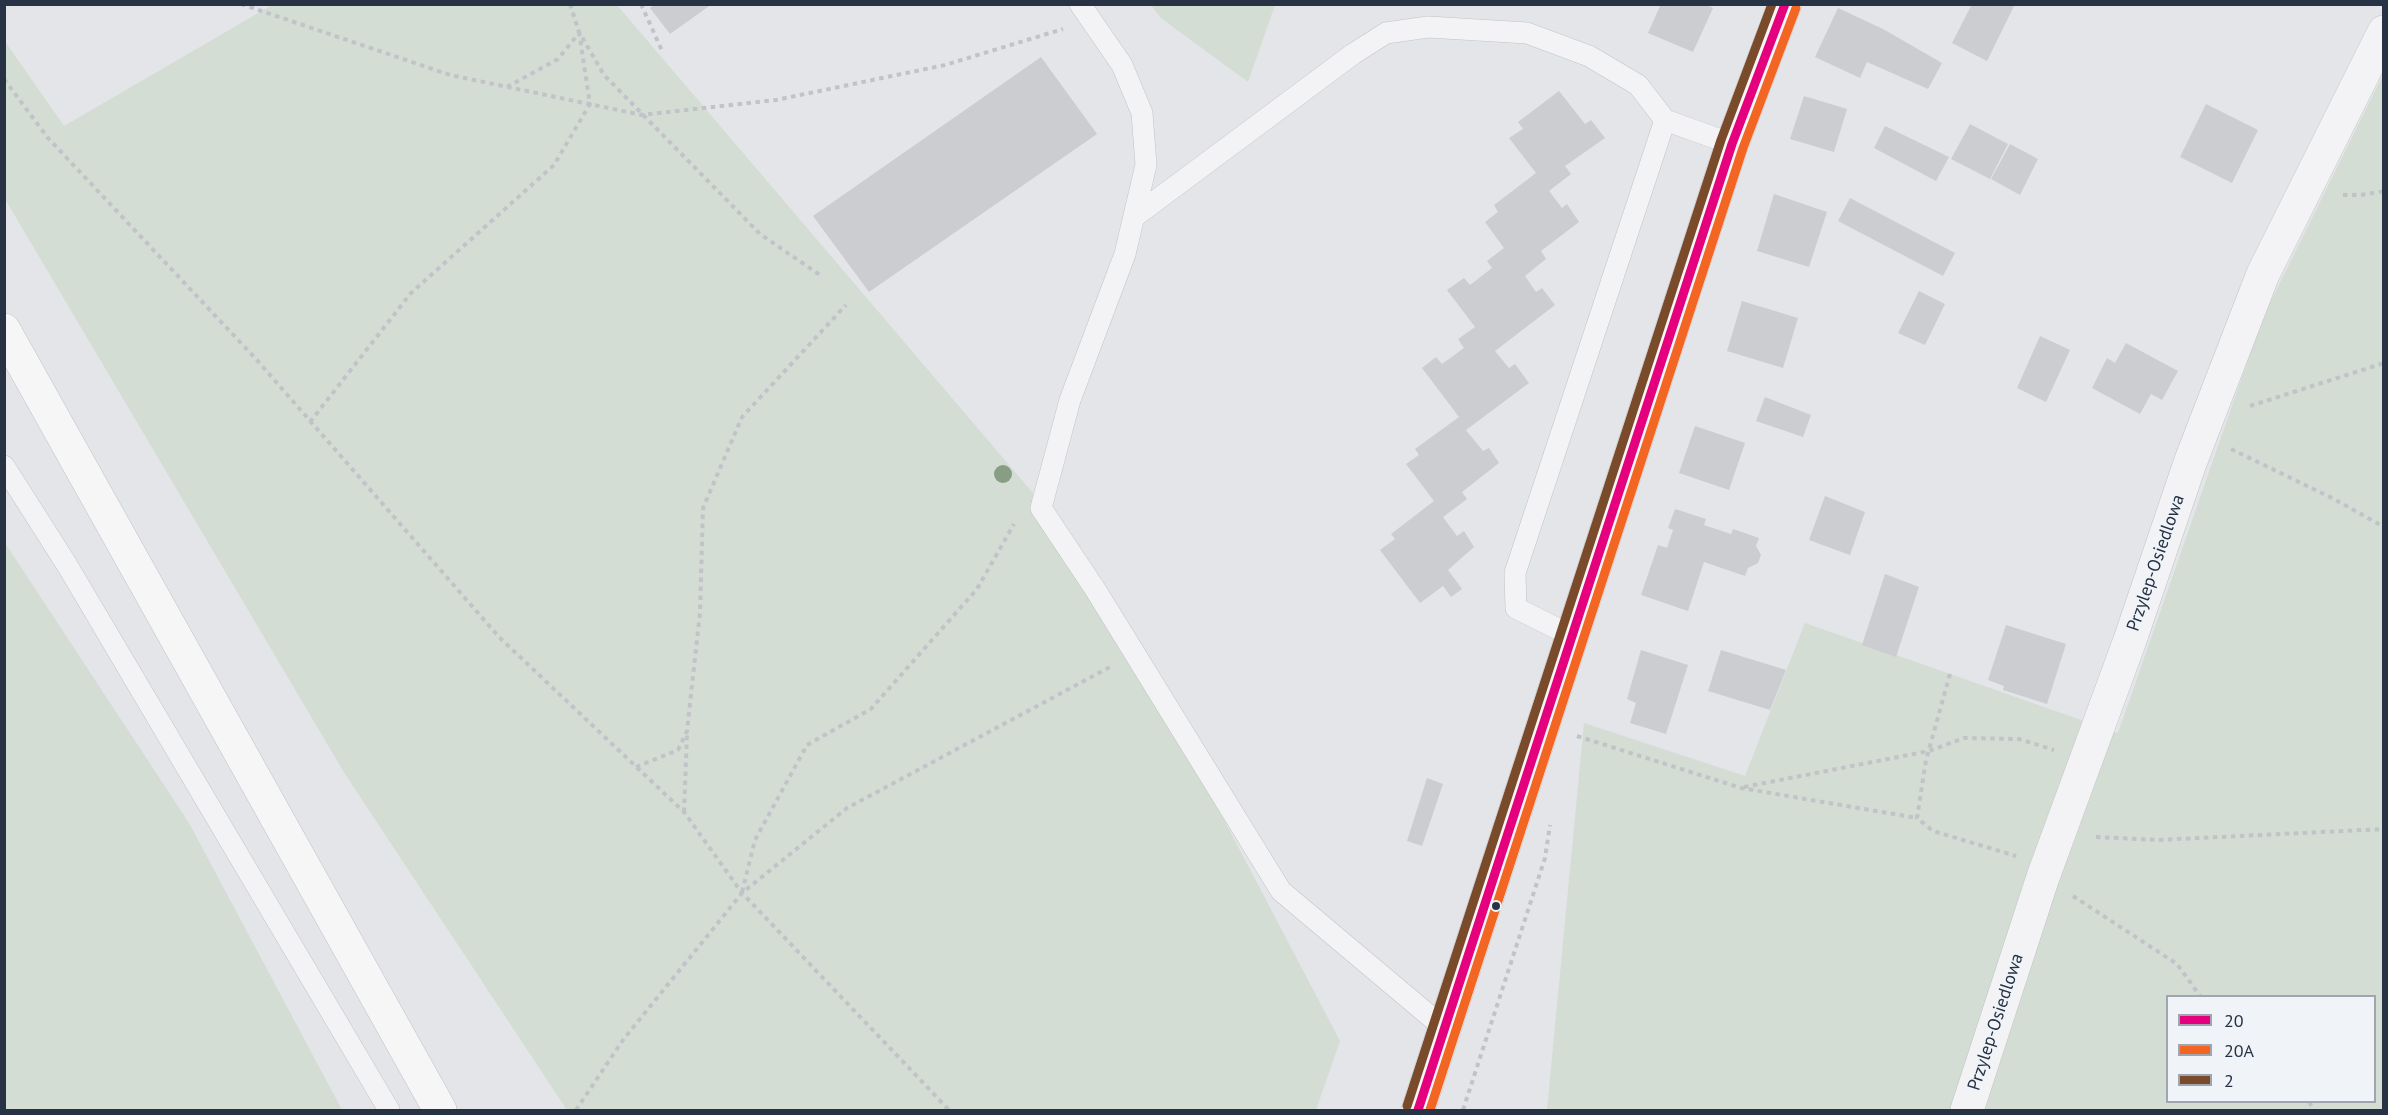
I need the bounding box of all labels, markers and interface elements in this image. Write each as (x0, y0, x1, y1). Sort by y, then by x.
street label: Przylep-Osiedlowa (2123, 492, 2189, 634)
unlabelled marker (1490, 900, 1502, 912)
street label: Przylep-Osiedlowa (1964, 951, 2028, 1093)
legend (2166, 995, 2376, 1103)
text: 20 (2224, 1009, 2244, 1032)
text: 20A (2224, 1039, 2254, 1062)
text: 2 (2224, 1069, 2234, 1092)

